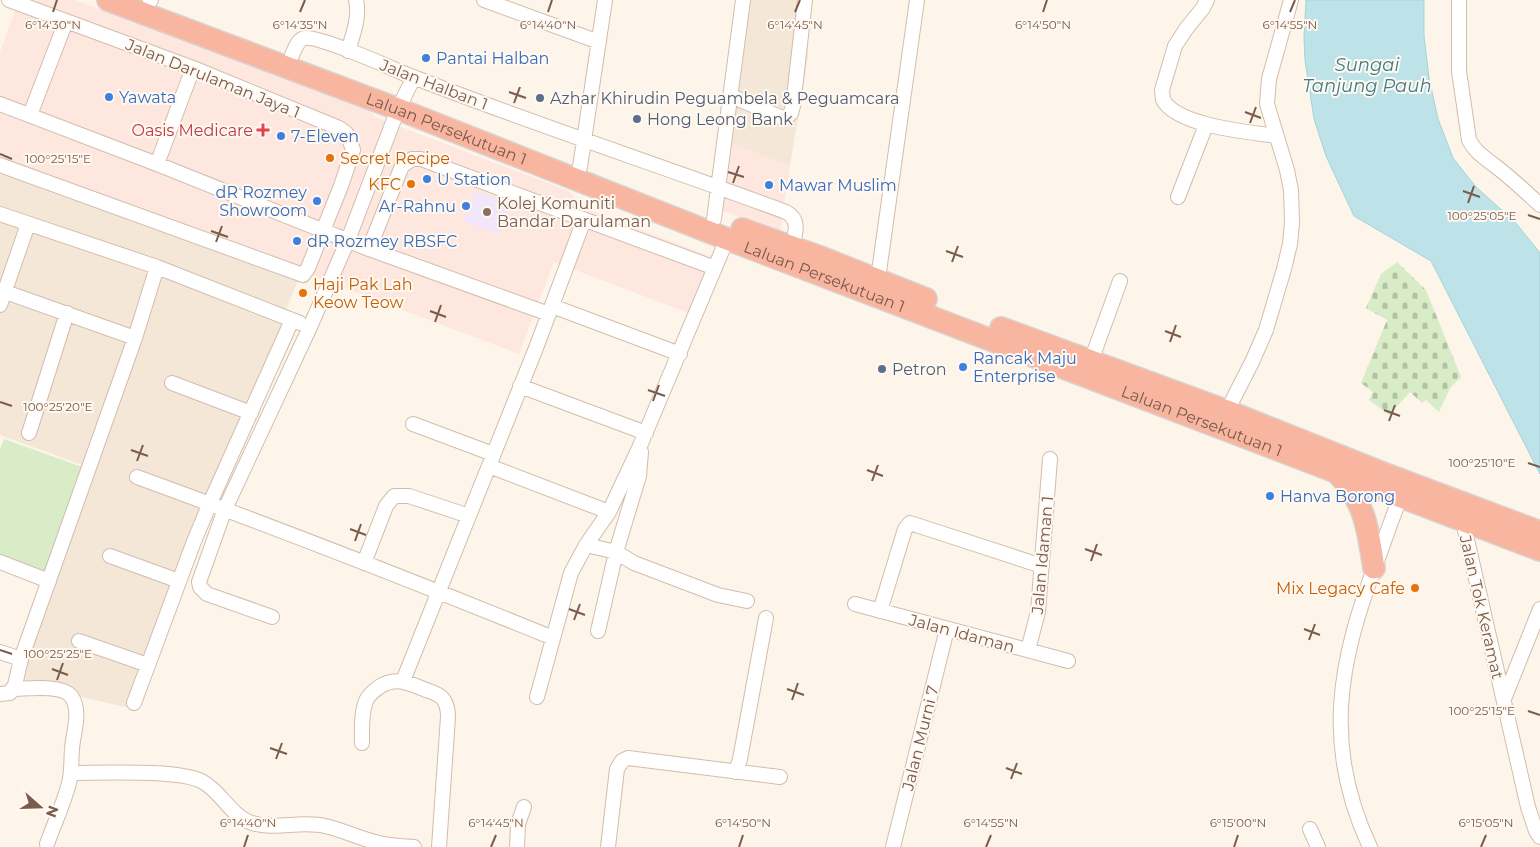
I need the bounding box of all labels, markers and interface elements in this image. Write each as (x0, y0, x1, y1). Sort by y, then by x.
text: 6°14'30"N (25, 17, 81, 32)
text: 6°14'35"N (273, 17, 327, 32)
text: 6°14'40"N (520, 17, 576, 32)
text: 6°14'45"N (767, 17, 823, 32)
text: 6°14'50"N (1015, 17, 1071, 32)
text: 6°14'55"N (1263, 17, 1317, 32)
street label: Jalan Darulaman Jaya 1 (122, 34, 303, 122)
place label: Pantai Halban (436, 49, 549, 68)
marker: Pantai Halban (420, 52, 432, 64)
water label: Sungai Tanjung Pauh (1302, 54, 1432, 97)
street label: Jalan Halban 1 (376, 55, 490, 114)
place label: Yawata (119, 88, 176, 107)
street label: Laluan Persekutuan 1 (363, 89, 529, 169)
place label: Azhar Khirudin Peguambela & Peguamcara (550, 89, 899, 108)
marker: Yawata (103, 91, 115, 103)
marker: Azhar Khirudin Peguambela & Peguamcara (534, 92, 546, 104)
place label: Hong Leong Bank (647, 110, 793, 129)
marker: Hong Leong Bank (631, 113, 643, 125)
place label: Oasis Medicare (132, 121, 253, 140)
marker: Oasis Medicare (257, 124, 269, 136)
place label: 7-Eleven (291, 127, 359, 146)
marker: 7-Eleven (275, 130, 287, 142)
place label: Secret Recipe (340, 149, 450, 168)
text: 100°25'15"E (25, 151, 91, 166)
marker: Secret Recipe (324, 152, 336, 164)
place label: U Station (437, 170, 511, 189)
marker: U Station (421, 173, 433, 185)
place label: KFC (368, 175, 401, 194)
place label: Mawar Muslim (779, 176, 897, 195)
marker: KFC (405, 178, 417, 190)
marker: Mawar Muslim (763, 179, 775, 191)
place label: dR Rozmey Showroom (216, 183, 307, 220)
place label: Kolej Komuniti Bandar Darulaman (497, 194, 651, 231)
marker: dR Rozmey Showroom (311, 195, 323, 207)
place label: Ar-Rahnu (379, 197, 456, 216)
marker: Ar-Rahnu (460, 200, 472, 212)
marker: Kolej Komuniti Bandar Darulaman (481, 206, 493, 218)
text: 100°25'05"E (1448, 208, 1517, 223)
place label: dR Rozmey RBSFC (307, 232, 457, 251)
marker: dR Rozmey RBSFC (291, 235, 303, 247)
street label: Laluan Persekutuan 1 (741, 237, 908, 316)
place label: Haji Pak Lah Keow Teow (313, 275, 412, 312)
marker: Haji Pak Lah Keow Teow (297, 287, 309, 299)
place label: Rancak Maju Enterprise (973, 349, 1077, 386)
place label: Petron (892, 360, 947, 379)
marker: Rancak Maju Enterprise (957, 361, 969, 373)
marker: Petron (876, 363, 888, 375)
street label: Laluan Persekutuan 1 (1118, 382, 1285, 461)
text: 100°25'20"E (23, 399, 93, 414)
text: 100°25'10"E (1448, 455, 1516, 470)
place label: Hanva Borong (1280, 487, 1395, 506)
marker: Hanva Borong (1264, 490, 1276, 502)
street label: Jalan Idaman 1 (1028, 495, 1057, 616)
street label: Jalan Tok Keramat (1455, 532, 1507, 681)
place label: Mix Legacy Cafe (1276, 579, 1405, 598)
marker: Mix Legacy Cafe (1409, 582, 1421, 594)
street label: Jalan Idaman (906, 610, 1017, 657)
text: 100°25'25"E (24, 646, 92, 661)
street label: Jalan Murni 7 (898, 684, 943, 793)
text: 100°25'15"E (1449, 703, 1515, 718)
north arrow (15, 782, 65, 832)
text: N (42, 803, 63, 820)
text: 6°14'40"N (220, 815, 276, 830)
text: 6°14'45"N (468, 815, 524, 830)
text: 6°14'50"N (715, 815, 771, 830)
text: 6°14'55"N (964, 815, 1018, 830)
text: 6°15'00"N (1210, 815, 1266, 830)
text: 6°15'05"N (1458, 815, 1514, 830)

